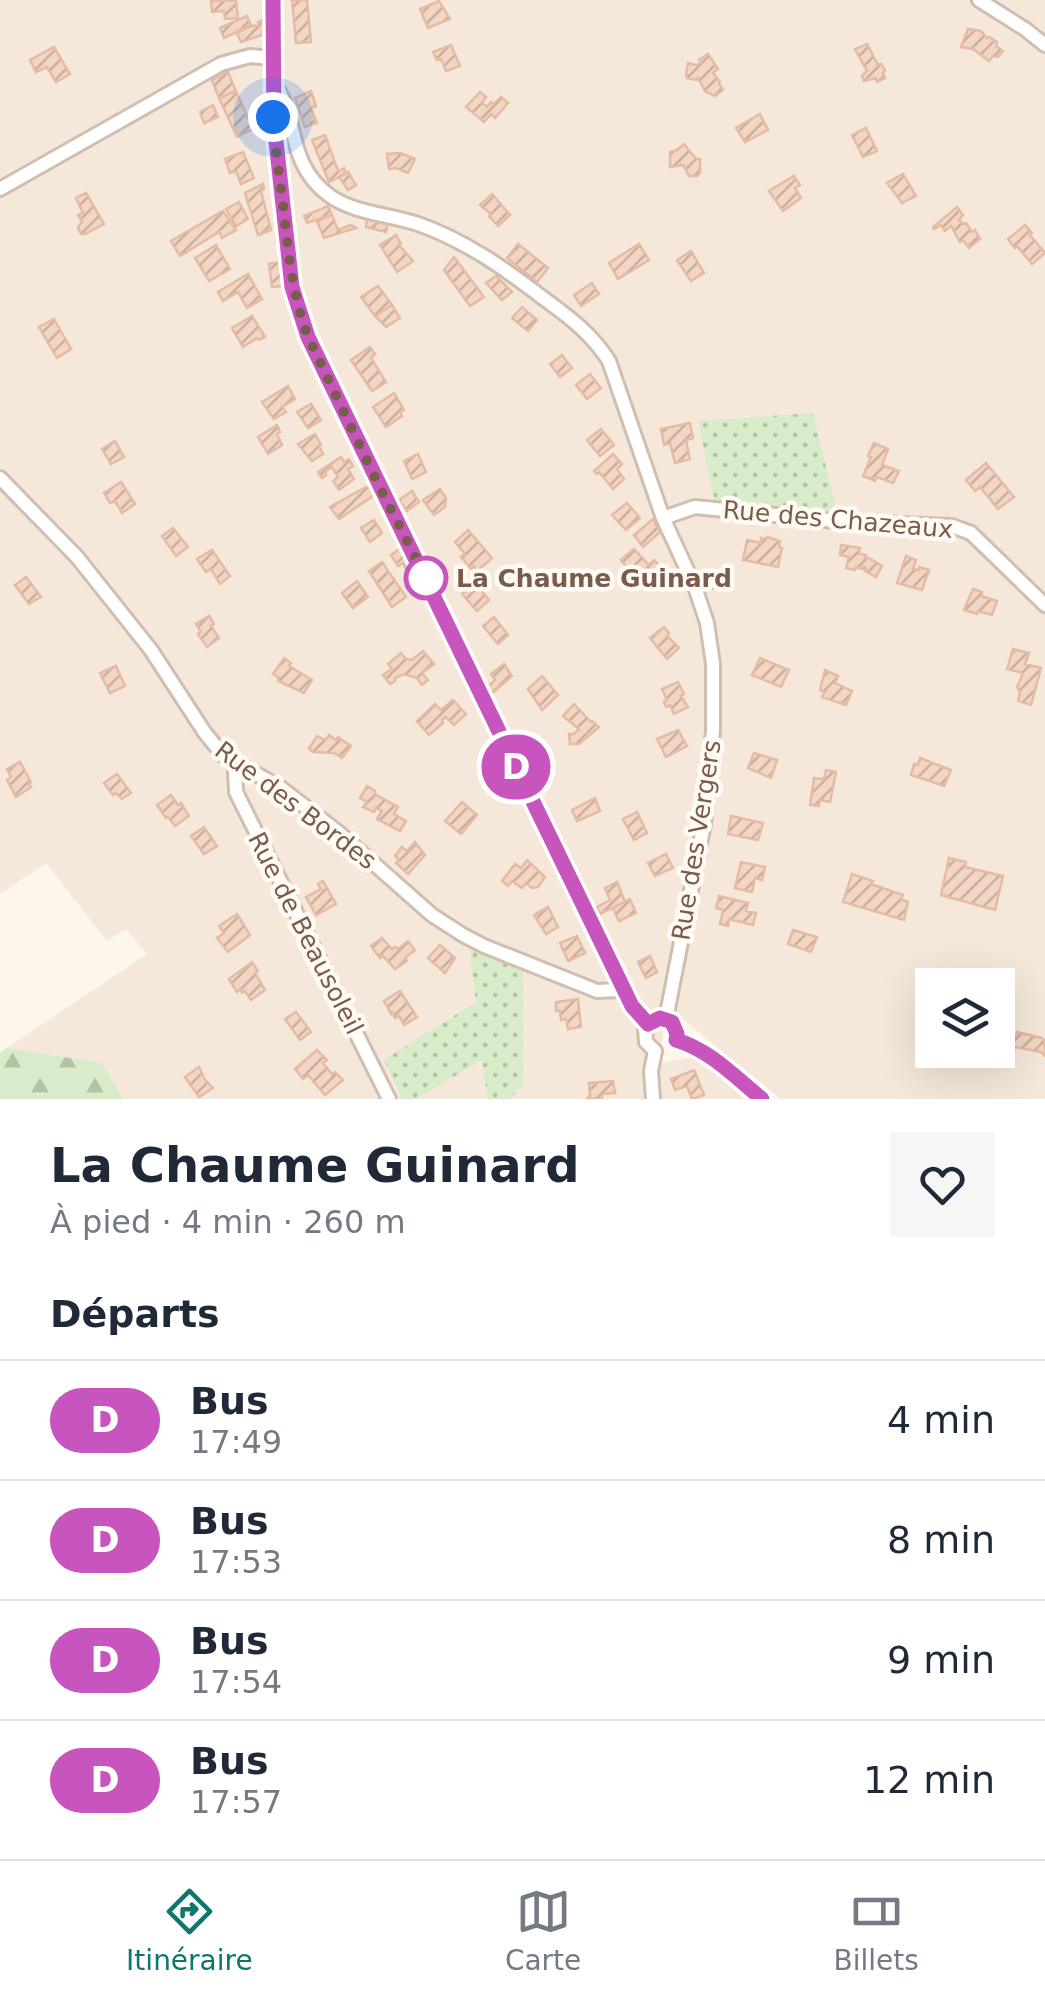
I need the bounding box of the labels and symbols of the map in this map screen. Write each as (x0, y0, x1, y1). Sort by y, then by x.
your location (248, 92, 298, 142)
street label: Rue des Chazeaux (722, 495, 954, 544)
marker: La Chaume Guinard (405, 557, 447, 599)
place label: La Chaume Guinard (456, 564, 732, 593)
line badge: D (484, 734, 548, 800)
street label: Rue des Bordes (209, 735, 382, 875)
street label: Rue des Vergers (666, 738, 727, 942)
street label: Rue de Beausoleil (242, 827, 369, 1039)

